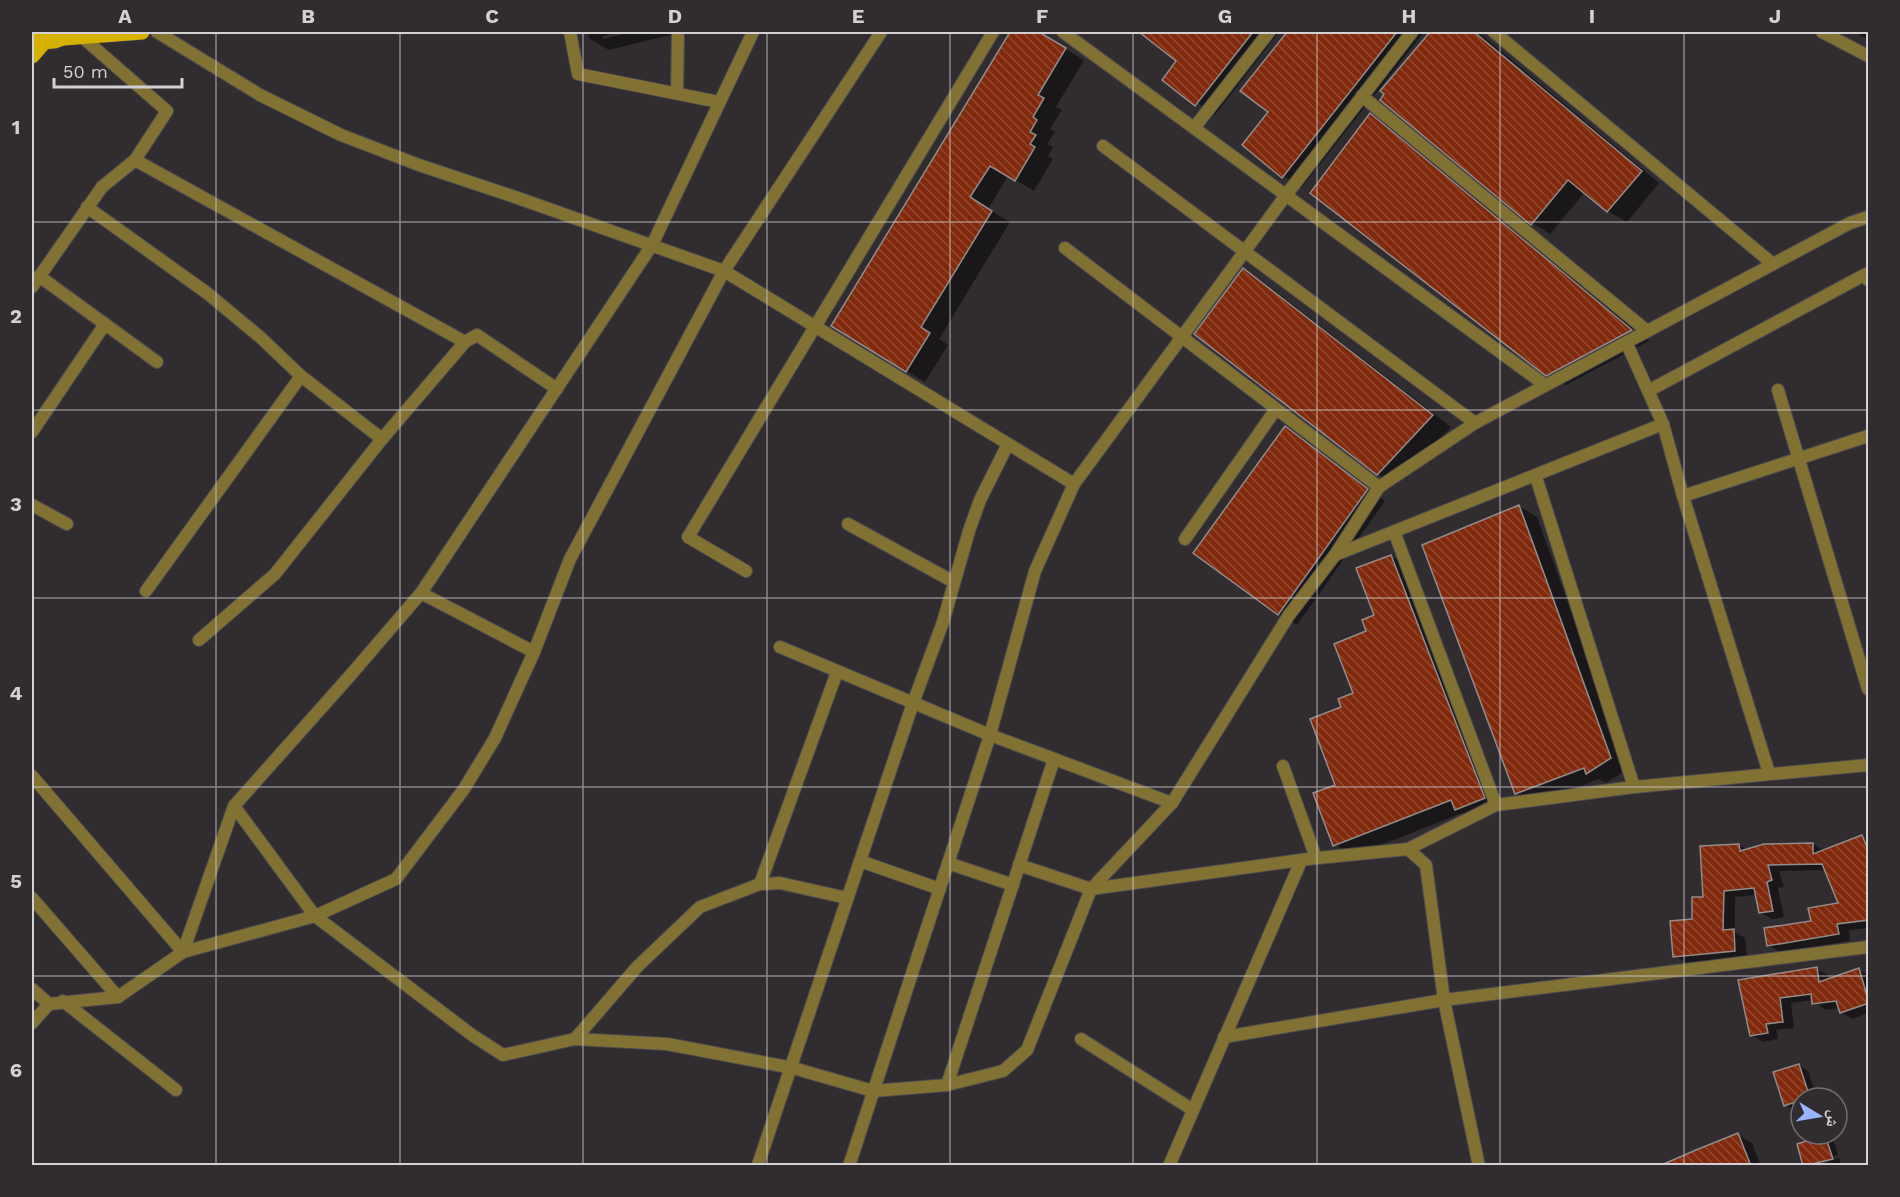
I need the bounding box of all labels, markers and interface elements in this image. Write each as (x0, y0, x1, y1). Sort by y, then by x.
text: A (118, 4, 132, 28)
text: B (301, 4, 315, 28)
text: C (485, 4, 499, 28)
text: D (668, 4, 682, 28)
text: E (852, 4, 864, 28)
text: F (1036, 4, 1048, 28)
text: G (1218, 4, 1232, 28)
text: H (1402, 4, 1416, 28)
text: I (1589, 4, 1595, 28)
text: J (1769, 4, 1781, 28)
scale bar (54, 51, 182, 89)
text: 50 m (63, 61, 108, 82)
text: 1 (12, 115, 20, 139)
text: 2 (10, 304, 22, 328)
text: 3 (10, 492, 22, 516)
text: 4 (10, 681, 23, 705)
text: 5 (10, 869, 22, 893)
text: 6 (10, 1058, 22, 1082)
north arrow (1789, 1086, 1849, 1146)
text: ش (1822, 1109, 1844, 1129)

